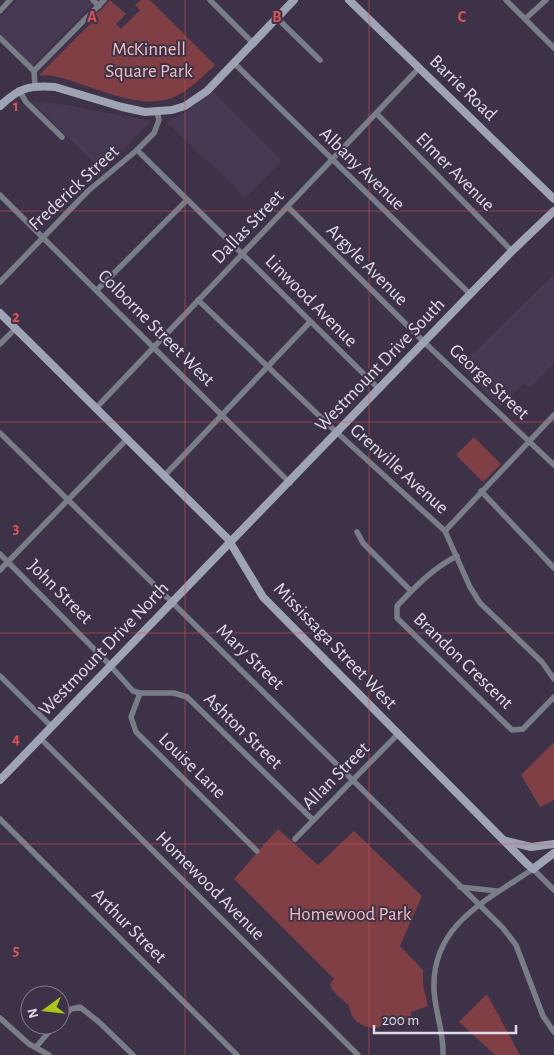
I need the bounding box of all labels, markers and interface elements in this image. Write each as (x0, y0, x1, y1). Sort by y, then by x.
text: A (87, 9, 97, 25)
text: B (272, 9, 282, 25)
text: C (458, 9, 467, 25)
park label: McKinnell Square Park (105, 40, 193, 81)
street label: Barrie Road (426, 52, 500, 125)
text: 1 (13, 98, 19, 114)
street label: Albany Avenue (316, 124, 408, 214)
street label: Elmer Avenue (412, 129, 498, 215)
street label: Frederick Street (25, 142, 123, 234)
street label: Dallas Street (208, 187, 288, 267)
street label: Argyle Avenue (323, 221, 411, 309)
street label: Linwood Avenue (261, 251, 361, 351)
street label: Colborne Street West (94, 266, 218, 390)
street label: Westmount Drive South (312, 295, 448, 435)
text: 2 (12, 309, 20, 325)
street label: George Street (446, 341, 532, 423)
street label: Grenville Avenue (346, 420, 452, 518)
text: 3 (13, 520, 20, 536)
street label: John Street (24, 556, 96, 628)
street label: Westmount Drive North (36, 579, 172, 719)
street label: Mississaga Street West (270, 579, 400, 713)
street label: Brandon Crescent (410, 609, 516, 713)
street label: Mary Street (213, 620, 287, 694)
street label: Ashton Street (200, 689, 286, 773)
street label: Louise Lane (155, 730, 229, 802)
text: 4 (12, 731, 20, 747)
street label: Allan Street (299, 739, 373, 813)
street label: Homewood Avenue (152, 828, 268, 944)
street label: Arthur Street (88, 885, 170, 967)
park label: Homewood Park (289, 905, 412, 924)
text: 5 (13, 942, 20, 958)
north arrow (20, 985, 70, 1035)
scale bar (374, 1002, 516, 1034)
text: N (25, 1007, 41, 1020)
text: 200 m (382, 1013, 419, 1028)

